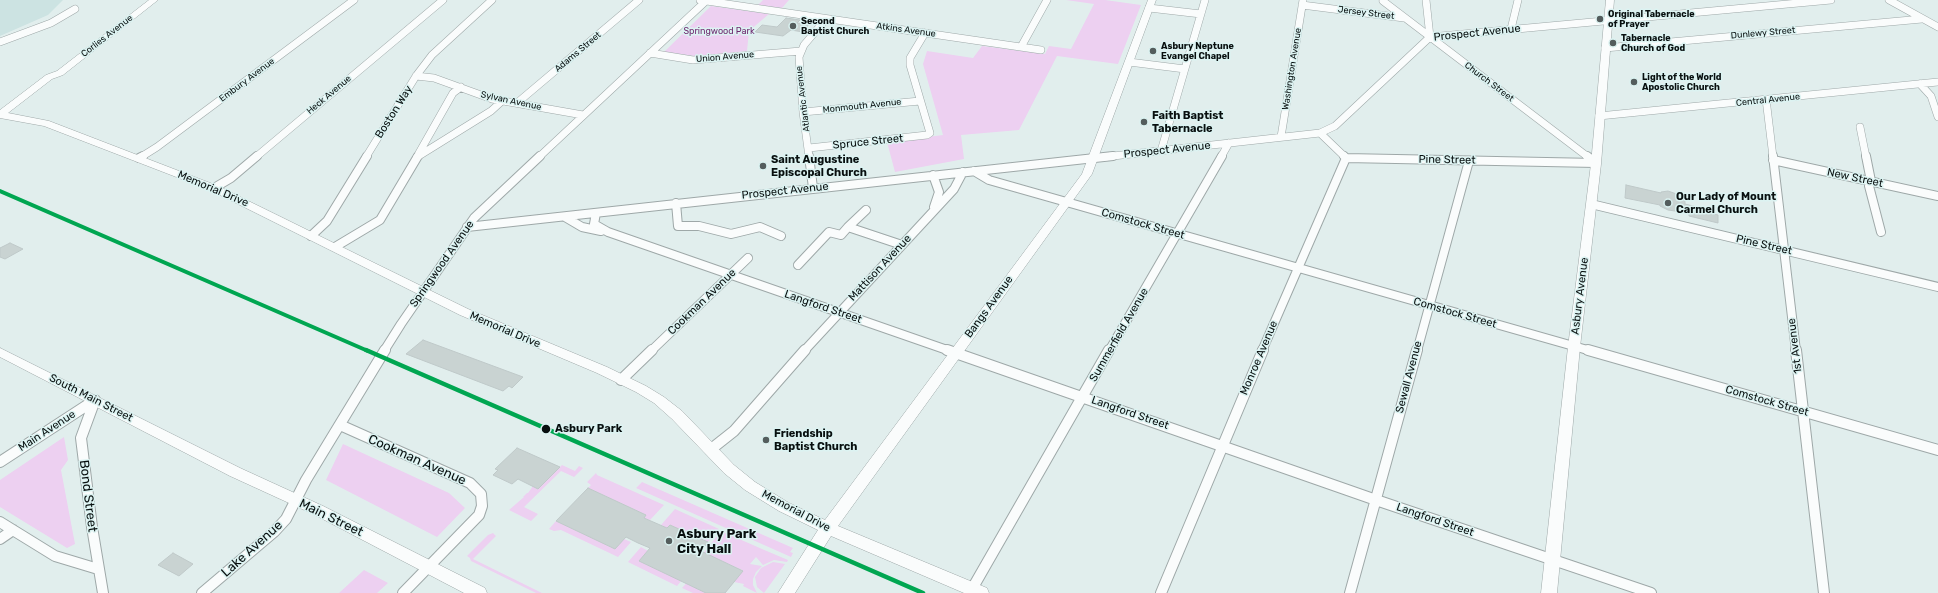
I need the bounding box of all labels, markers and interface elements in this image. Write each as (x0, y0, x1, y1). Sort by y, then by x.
street label: Jersey Street (1337, 4, 1395, 22)
place label: Original Tabernacle of Prayer (1608, 9, 1695, 30)
street label: Corlies Avenue (79, 13, 135, 59)
marker: Original Tabernacle of Prayer (1595, 14, 1605, 24)
place label: Second Baptist Church (801, 16, 869, 37)
street label: Atkins Avenue (876, 20, 936, 40)
marker: Second Baptist Church (788, 21, 798, 31)
street label: Prospect Avenue (1433, 22, 1521, 44)
street label: Dunlewy Street (1730, 25, 1796, 41)
park label: Springwood Park (683, 26, 755, 36)
street label: Washington Avenue (1280, 27, 1304, 111)
street label: Adams Street (553, 30, 603, 74)
place label: Tabernacle Church of God (1621, 33, 1685, 54)
marker: Tabernacle Church of God (1608, 38, 1618, 48)
place label: Asbury Neptune Evangel Chapel (1161, 41, 1234, 62)
marker: Asbury Neptune Evangel Chapel (1148, 46, 1158, 56)
street label: Union Avenue (695, 49, 755, 65)
street label: Embury Avenue (217, 56, 277, 104)
street label: Church Street (1462, 60, 1516, 104)
street label: Atlantic Avenue (794, 65, 812, 133)
place label: Light of the World Apostolic Church (1642, 72, 1721, 93)
street label: Heck Avenue (305, 73, 353, 117)
marker: Light of the World Apostolic Church (1629, 77, 1639, 87)
street label: Boston Way (373, 83, 415, 141)
street label: Sylvan Avenue (480, 89, 542, 113)
street label: Central Avenue (1736, 91, 1800, 109)
street label: Monmouth Avenue (822, 96, 902, 116)
place label: Faith Baptist Tabernacle (1152, 109, 1223, 135)
marker: Faith Baptist Tabernacle (1139, 117, 1149, 127)
street label: Spruce Street (832, 132, 904, 152)
street label: Prospect Avenue (1123, 139, 1211, 161)
place label: Saint Augustine Episcopal Church (771, 153, 867, 179)
street label: Pine Street (1418, 153, 1476, 167)
marker: Saint Augustine Episcopal Church (758, 161, 768, 171)
street label: New Street (1826, 166, 1884, 190)
street label: Memorial Drive (176, 168, 250, 210)
street label: Prospect Avenue (741, 180, 829, 202)
place label: Our Lady of Mount Carmel Church (1676, 190, 1776, 216)
marker: Our Lady of Mount Carmel Church (1663, 198, 1673, 208)
street label: Comstock Street (1100, 206, 1186, 242)
street label: Springwood Avenue (407, 218, 477, 310)
street label: Mattison Avenue (846, 232, 914, 304)
street label: Pine Street (1735, 232, 1793, 258)
street label: Asbury Avenue (1569, 257, 1591, 335)
street label: Cookman Avenue (665, 266, 739, 338)
street label: Bangs Avenue (962, 273, 1016, 341)
street label: Summerfield Avenue (1087, 286, 1151, 384)
street label: Langford Street (783, 288, 863, 326)
street label: Comstock Street (1412, 295, 1498, 331)
street label: Memorial Drive (468, 309, 542, 351)
street label: 1st Avenue (1785, 317, 1805, 375)
street label: Monroe Avenue (1237, 319, 1281, 397)
street label: Sewall Avenue (1393, 339, 1425, 415)
street label: South Main Street (47, 371, 135, 425)
street label: Comstock Street (1724, 383, 1810, 419)
street label: Langford Street (1090, 394, 1170, 432)
street label: Main Avenue (16, 408, 78, 454)
place label: Asbury Park (555, 422, 622, 436)
marker: Asbury Park (540, 423, 552, 435)
place label: Friendship Baptist Church (774, 427, 857, 453)
street label: Cookman Avenue (366, 431, 468, 489)
marker: Friendship Baptist Church (761, 435, 771, 445)
street label: Bond Street (76, 459, 100, 533)
street label: Memorial Drive (759, 487, 833, 535)
street label: Main Street (296, 496, 366, 540)
street label: Langford Street (1395, 501, 1475, 539)
street label: Lake Avenue (218, 517, 286, 581)
place label: Asbury Park City Hall (677, 526, 756, 557)
marker: Asbury Park City Hall (664, 536, 674, 546)

